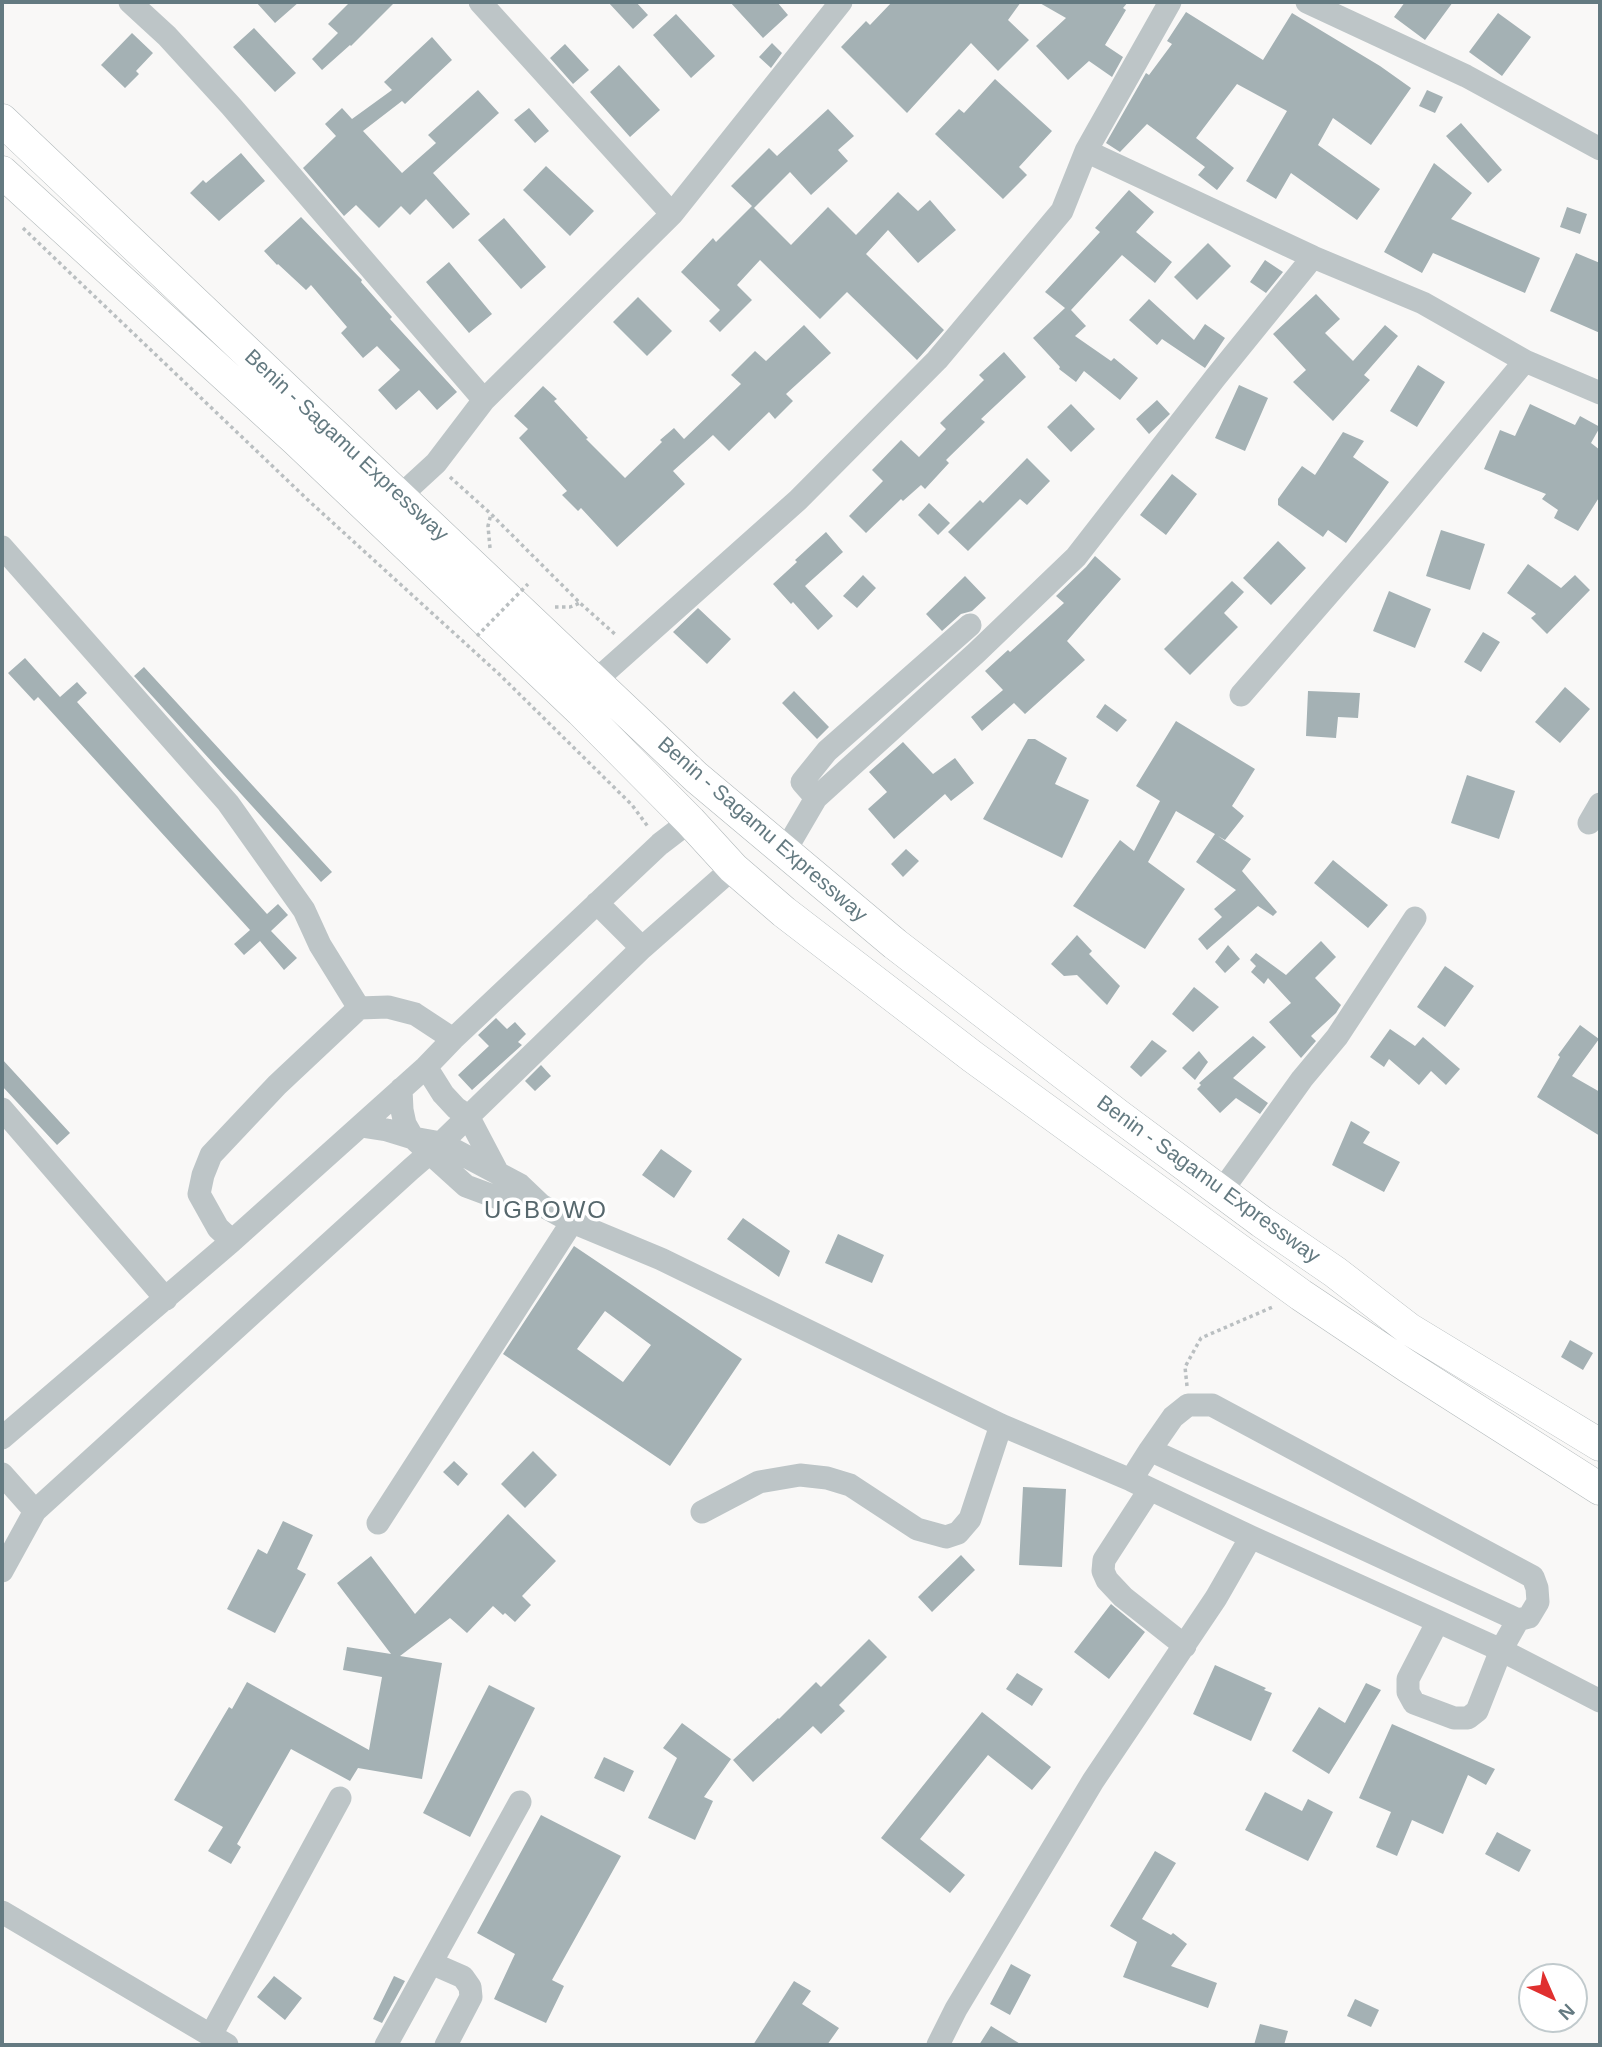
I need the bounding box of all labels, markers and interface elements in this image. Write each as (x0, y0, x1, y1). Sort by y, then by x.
street label: Benin - Sagamu Expressway (239, 345, 453, 547)
street label: Benin - Sagamu Expressway (652, 732, 872, 928)
street label: Benin - Sagamu Expressway (1092, 1091, 1324, 1269)
district label: UGBOWO (485, 1197, 607, 1225)
north arrow (1518, 1963, 1588, 2033)
text: N (1554, 2000, 1579, 2024)

